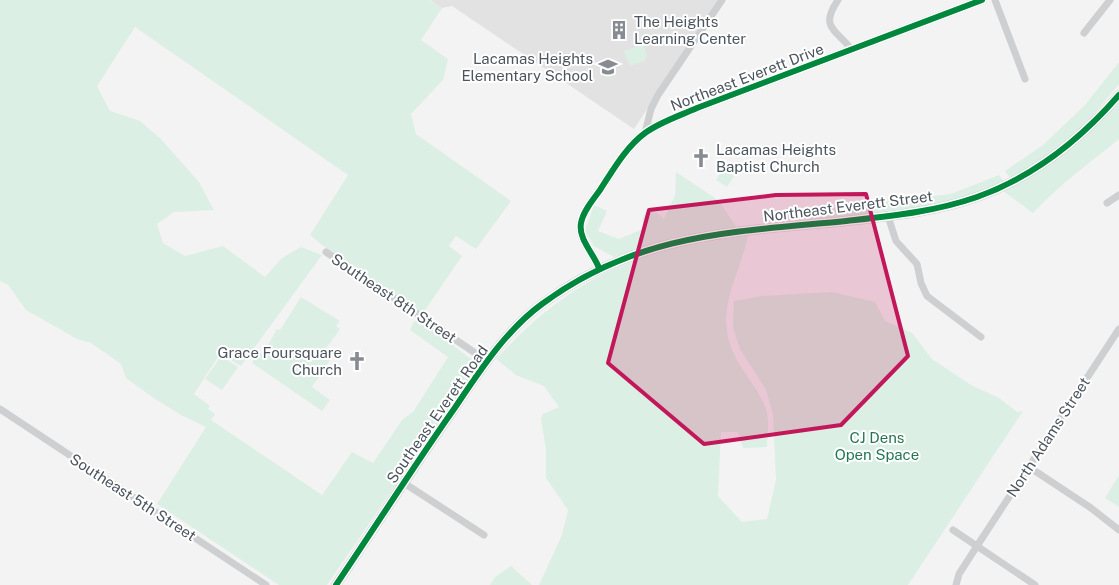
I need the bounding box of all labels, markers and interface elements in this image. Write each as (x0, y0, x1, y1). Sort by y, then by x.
place label: The Heights Learning Center (634, 13, 746, 47)
building icon: The Heights Learning Center (608, 19, 630, 41)
street label: Northeast Everett Drive (668, 40, 826, 114)
place label: Lacamas Heights Elementary School (461, 50, 593, 84)
school or university icon: Lacamas Heights Elementary School (597, 56, 619, 78)
place label: Lacamas Heights Baptist Church (716, 141, 836, 175)
church icon: Lacamas Heights Baptist Church (690, 147, 712, 169)
street label: Northeast Everett Street (762, 187, 934, 225)
street label: Southeast 8th Street (328, 250, 460, 346)
street label: Southeast Everett Road (383, 342, 491, 486)
place label: Grace Foursquare Church (217, 344, 342, 378)
church icon: Grace Foursquare Church (346, 350, 368, 372)
street label: North Adams Street (1003, 374, 1093, 500)
park label: CJ Dens Open Space (835, 429, 919, 463)
street label: Southeast 5th Street (67, 450, 199, 544)

